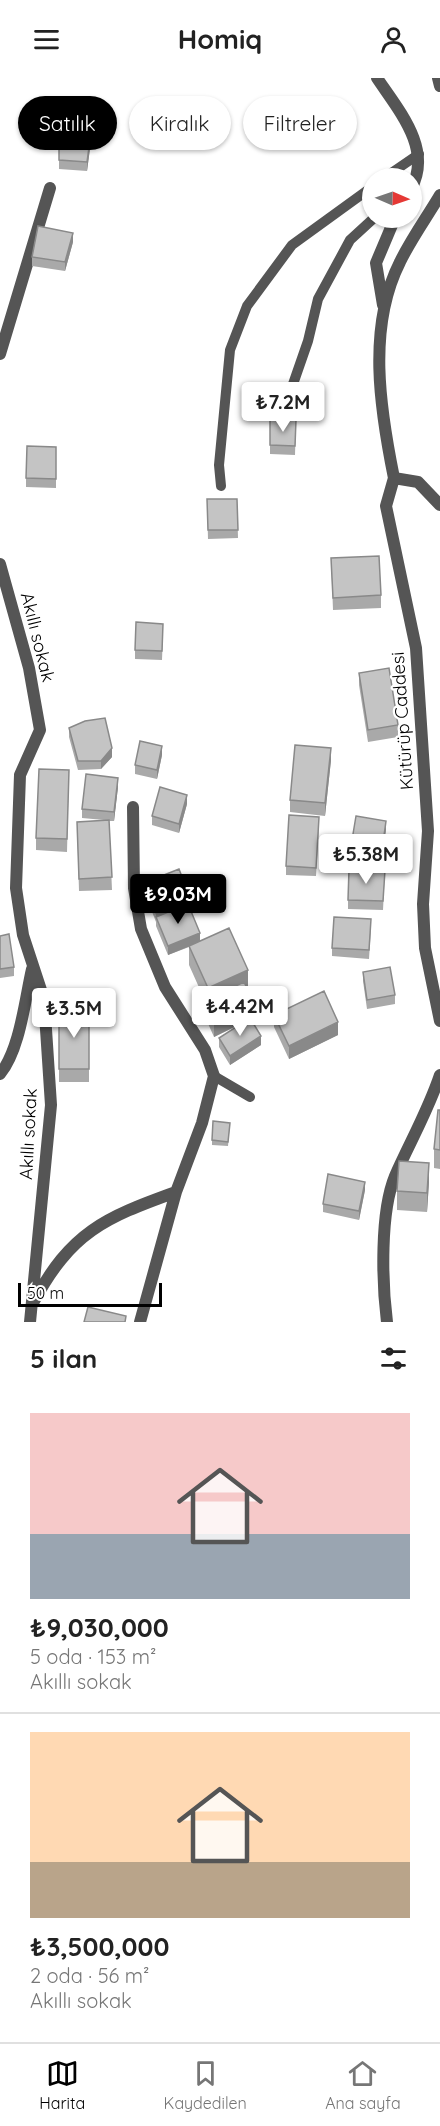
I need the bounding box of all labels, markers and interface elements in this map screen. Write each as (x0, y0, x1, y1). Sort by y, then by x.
text: Homiq (178, 22, 262, 56)
icon: menu (30, 23, 63, 56)
icon: person (377, 23, 410, 56)
chip: Satılık (18, 96, 117, 150)
chip: Kiralık (129, 96, 231, 150)
chip: Filtreler (243, 96, 357, 150)
north arrow (362, 168, 422, 228)
map controls (362, 168, 422, 228)
pin: ₺7.2M (241, 382, 325, 433)
text: ₺7.2M (256, 389, 310, 414)
street label: Akıllı sokak (16, 590, 60, 684)
street label: Kütürüp Caddesi (386, 651, 418, 791)
pin: ₺5.38M (317, 834, 415, 885)
text: ₺5.38M (333, 841, 399, 866)
pin: ₺9.03M (129, 874, 227, 925)
text: ₺9.03M (144, 881, 212, 906)
pin: ₺4.42M (191, 986, 289, 1037)
pin: ₺3.5M (32, 988, 116, 1039)
text: ₺4.42M (206, 993, 274, 1018)
text: ₺3.5M (46, 995, 102, 1020)
street label: Akıllı sokak (14, 1088, 42, 1180)
scale bar (18, 1280, 162, 1308)
text: 50 m (27, 1283, 64, 1303)
text: 5 ilan (30, 1342, 97, 1375)
icon: filters (377, 1342, 410, 1375)
icon: home (166, 1452, 274, 1560)
text: ₺9,030,000 (30, 1611, 169, 1644)
text: 5 oda · 153 m² (30, 1644, 156, 1669)
text: Akıllı sokak (30, 1669, 132, 1694)
icon: home (166, 1771, 274, 1879)
text: ₺3,500,000 (30, 1930, 170, 1963)
text: 2 oda · 56 m² (30, 1963, 149, 1988)
text: Akıllı sokak (30, 1988, 132, 2013)
tab: Harita (39, 2057, 85, 2113)
tab: Kaydedilen (164, 2057, 247, 2113)
tab: Ana sayfa (325, 2057, 401, 2113)

